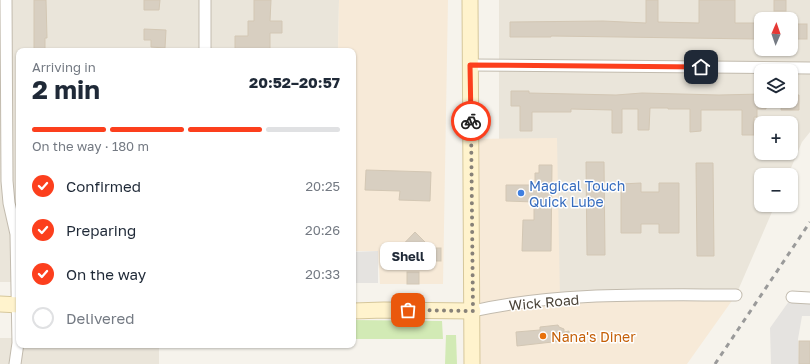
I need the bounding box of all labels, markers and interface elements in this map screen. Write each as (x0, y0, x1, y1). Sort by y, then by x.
north arrow (754, 12, 798, 56)
map controls (754, 12, 798, 212)
pin (684, 50, 718, 84)
icon: home (690, 56, 712, 78)
text: Arriving in (32, 59, 96, 75)
button: layers (754, 64, 798, 108)
text: 20:52–20:57 (249, 73, 340, 91)
text: 2 min (32, 74, 100, 105)
courier (451, 101, 491, 141)
icon: bike (460, 110, 482, 132)
button: + (754, 116, 798, 160)
text: On the way · 180 m (32, 138, 149, 154)
button: − (754, 168, 798, 212)
icon: check (32, 175, 54, 197)
text: Confirmed (66, 177, 141, 195)
place label: Magical Touch Quick Lube (529, 177, 625, 210)
text: 20:25 (305, 178, 340, 194)
marker: Magical Touch Quick Lube (516, 188, 526, 198)
icon: check (32, 219, 54, 241)
text: Preparing (66, 221, 136, 239)
text: 20:26 (305, 222, 340, 238)
callout: Shell (380, 242, 436, 270)
text: Shell (392, 248, 424, 264)
icon: check (32, 263, 54, 285)
text: On the way (66, 265, 146, 283)
text: 20:33 (305, 266, 340, 282)
street label: Wick Road (508, 290, 580, 314)
pin (391, 293, 425, 327)
icon: bag (397, 299, 419, 321)
text: Delivered (66, 309, 134, 327)
place label: Nana's Diner (551, 328, 636, 345)
marker: Nana's Diner (538, 331, 548, 341)

